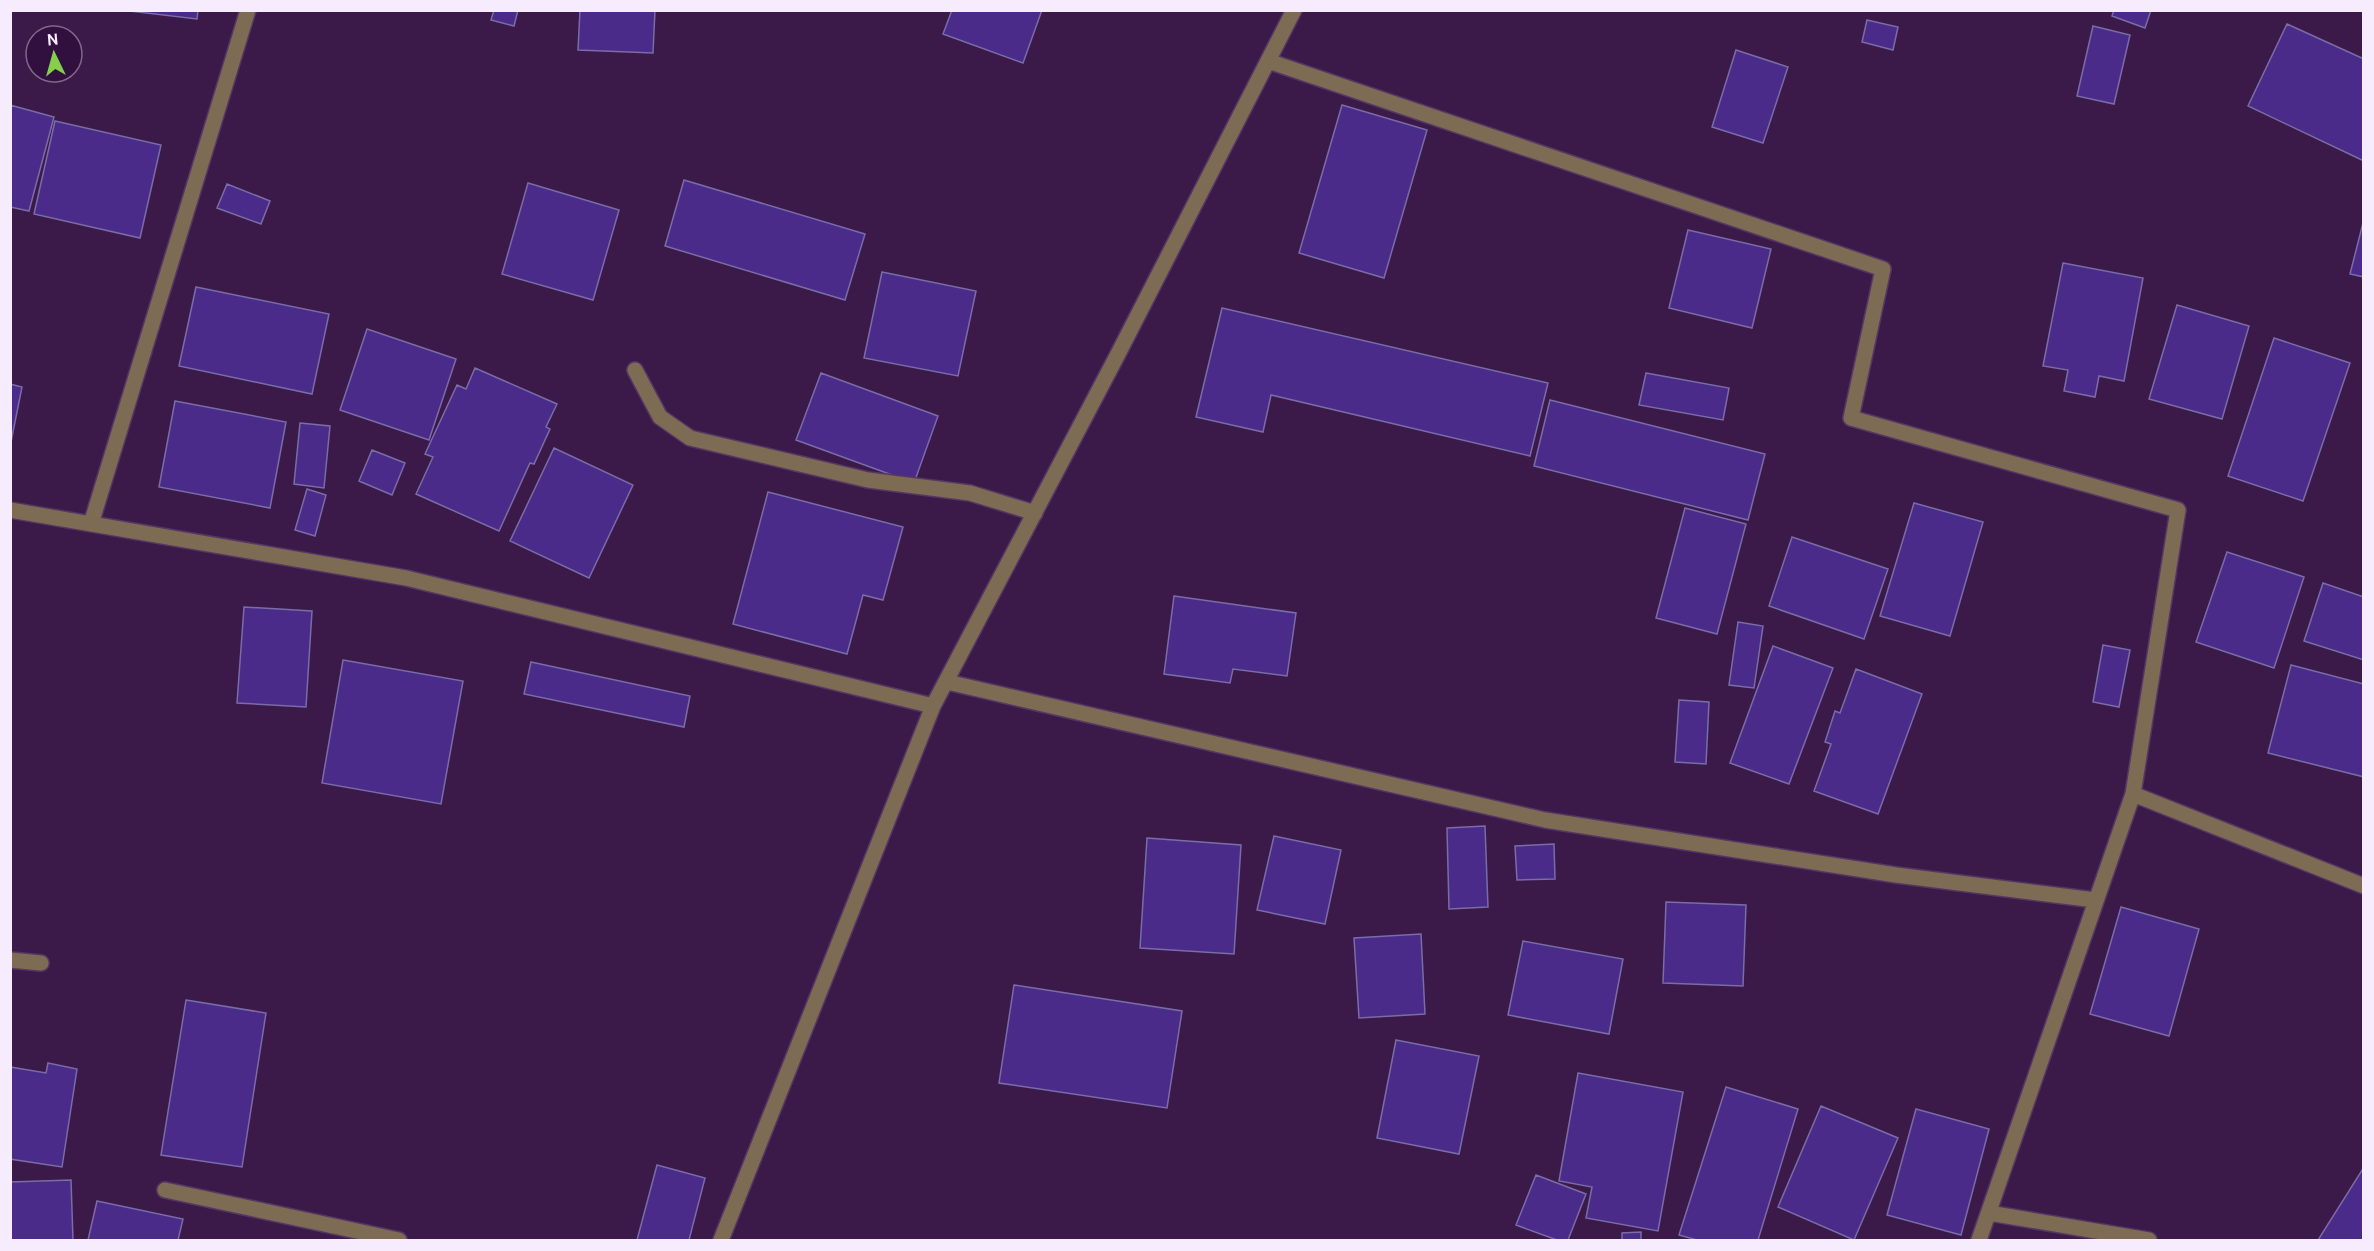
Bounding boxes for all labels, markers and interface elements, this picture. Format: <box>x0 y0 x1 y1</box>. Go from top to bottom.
north arrow <box>24 24 84 84</box>
text: N <box>46 30 59 50</box>

